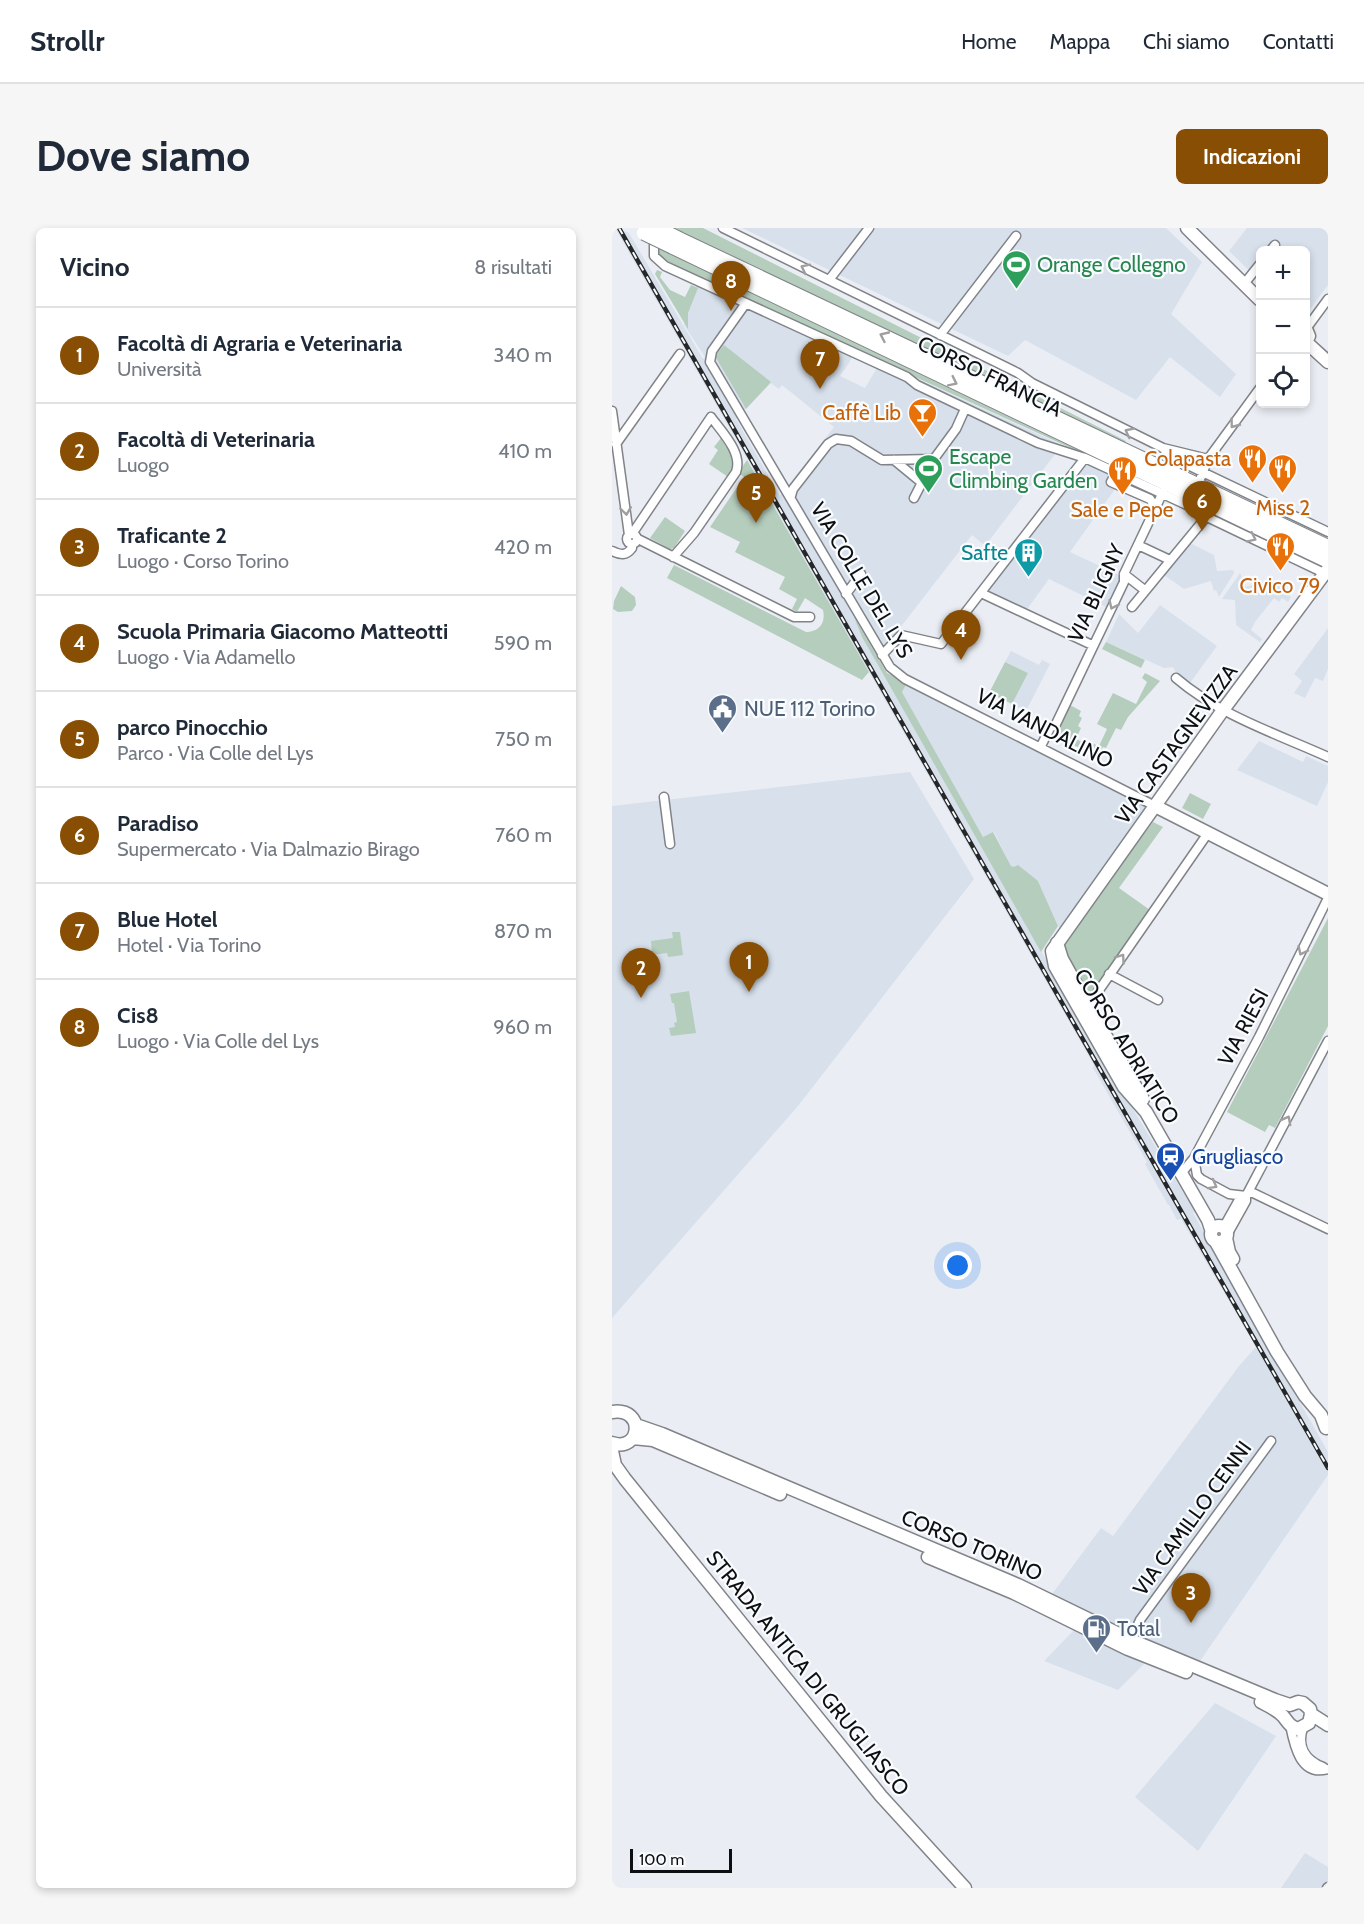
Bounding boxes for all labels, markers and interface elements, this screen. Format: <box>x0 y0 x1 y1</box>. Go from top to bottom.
text: Strollr <box>30 24 104 58</box>
text: Home <box>961 29 1016 54</box>
text: Mappa <box>1049 29 1110 54</box>
text: Chi siamo <box>1143 29 1230 54</box>
text: Contatti <box>1263 29 1334 54</box>
button: Indicazioni <box>1176 129 1328 184</box>
text: Dove siamo <box>36 130 250 182</box>
map controls <box>1256 246 1310 408</box>
button: + <box>1256 246 1310 300</box>
sports icon: Orange Collegno <box>1000 248 1032 290</box>
text: Vicino <box>60 251 129 283</box>
place label: Orange Collegno <box>1037 252 1186 277</box>
text: 8 risultati <box>474 255 552 279</box>
pin: 8 <box>712 262 750 311</box>
one-way arrow <box>801 264 812 276</box>
button: − <box>1256 300 1310 354</box>
text: Facoltà di Agraria e Veterinaria <box>117 330 402 357</box>
street label: CORSO FRANCIA <box>914 330 1066 422</box>
one-way arrow <box>880 331 891 343</box>
pin: 7 <box>800 340 840 389</box>
text: 1 <box>76 343 83 367</box>
text: 340 m <box>494 343 552 367</box>
button: locate <box>1256 354 1310 408</box>
text: Università <box>117 357 202 381</box>
one-way arrow <box>946 374 957 386</box>
bar icon: Caffè Lib <box>906 396 938 438</box>
place label: Caffè Lib <box>822 400 901 425</box>
one-way arrow <box>1230 417 1241 428</box>
text: Facoltà di Veterinaria <box>117 426 315 453</box>
one-way arrow <box>1125 428 1136 439</box>
text: 2 <box>74 439 85 463</box>
text: 410 m <box>498 439 552 463</box>
restaurant icon: Colapasta <box>1236 442 1268 484</box>
place label: Escape Climbing Garden <box>949 444 1098 493</box>
place label: Colapasta <box>1144 446 1231 471</box>
sports icon: Escape Climbing Garden <box>912 452 944 494</box>
restaurant icon: Miss 2 <box>1267 452 1299 494</box>
text: Luogo <box>117 453 169 477</box>
restaurant icon: Sale e Pepe <box>1106 454 1138 496</box>
pin: 5 <box>736 474 776 523</box>
pin: 6 <box>1182 482 1222 531</box>
place label: Miss 2 <box>1256 495 1310 520</box>
place label: Sale e Pepe <box>1070 497 1174 522</box>
street label: VIA COLLE DEL LYS <box>806 498 918 662</box>
one-way arrow <box>619 506 631 515</box>
text: Traficante 2 <box>117 522 227 549</box>
restaurant icon: Civico 79 <box>1264 530 1296 572</box>
one-way arrow <box>1245 531 1256 543</box>
text: 3 <box>74 535 85 559</box>
text: 420 m <box>494 535 552 559</box>
building icon: Safte <box>1013 536 1045 578</box>
street label: VIA BLIGNY <box>1062 539 1130 646</box>
place label: Safte <box>961 540 1008 565</box>
text: Luogo · Corso Torino <box>117 549 289 573</box>
place label: Civico 79 <box>1240 573 1320 598</box>
one-way arrow <box>1108 598 1120 609</box>
pin: 4 <box>942 610 980 660</box>
text: Scuola Primaria Giacomo Matteotti <box>117 618 448 645</box>
text: 4 <box>73 631 86 655</box>
text: 590 m <box>494 631 552 655</box>
text: Luogo · Via Adamello <box>117 645 295 669</box>
street label: VIA CASTAGNEVIZZA <box>1110 659 1242 829</box>
street label: VIA VANDALINO <box>972 683 1118 773</box>
public building icon: NUE 112 Torino <box>707 692 739 734</box>
place label: NUE 112 Torino <box>744 696 875 721</box>
text: parco Pinocchio <box>117 714 268 741</box>
text: 5 <box>74 727 85 751</box>
text: 750 m <box>495 727 552 751</box>
text: Parco · Via Colle del Lys <box>117 741 313 765</box>
text: Paradiso <box>117 810 199 837</box>
text: 6 <box>74 823 85 847</box>
text: 760 m <box>495 823 552 847</box>
text: Supermercato · Via Dalmazio Birago <box>117 837 420 861</box>
text: Blue Hotel <box>117 906 218 933</box>
text: 7 <box>74 919 85 943</box>
text: 870 m <box>494 919 552 943</box>
text: Hotel · Via Torino <box>117 933 261 957</box>
pin: 1 <box>730 942 768 992</box>
one-way arrow <box>1297 944 1309 955</box>
pin: 2 <box>621 948 660 998</box>
one-way arrow <box>1114 953 1125 964</box>
street label: CORSO ADRIATICO <box>1069 964 1185 1128</box>
street label: VIA RIESI <box>1212 984 1274 1070</box>
text: Cis8 <box>117 1002 159 1029</box>
text: 8 <box>73 1015 86 1039</box>
text: 960 m <box>493 1015 552 1039</box>
text: Luogo · Via Colle del Lys <box>117 1029 319 1053</box>
one-way arrow <box>1279 1116 1291 1127</box>
station icon: Grugliasco <box>1155 1140 1187 1182</box>
place label: Grugliasco <box>1192 1144 1283 1169</box>
one-way arrow <box>1207 1178 1217 1189</box>
your location <box>943 1251 972 1280</box>
street label: VIA CAMILLO CENNI <box>1128 1436 1256 1600</box>
street label: CORSO TORINO <box>898 1504 1046 1586</box>
street label: STRADA ANTICA DI GRUGLIASCO <box>701 1545 915 1801</box>
pin: 3 <box>1172 1574 1210 1623</box>
fuel station icon: Total <box>1080 1612 1112 1654</box>
place label: Total <box>1117 1616 1160 1641</box>
scale bar <box>630 1846 732 1874</box>
text: 100 m <box>639 1850 684 1869</box>

